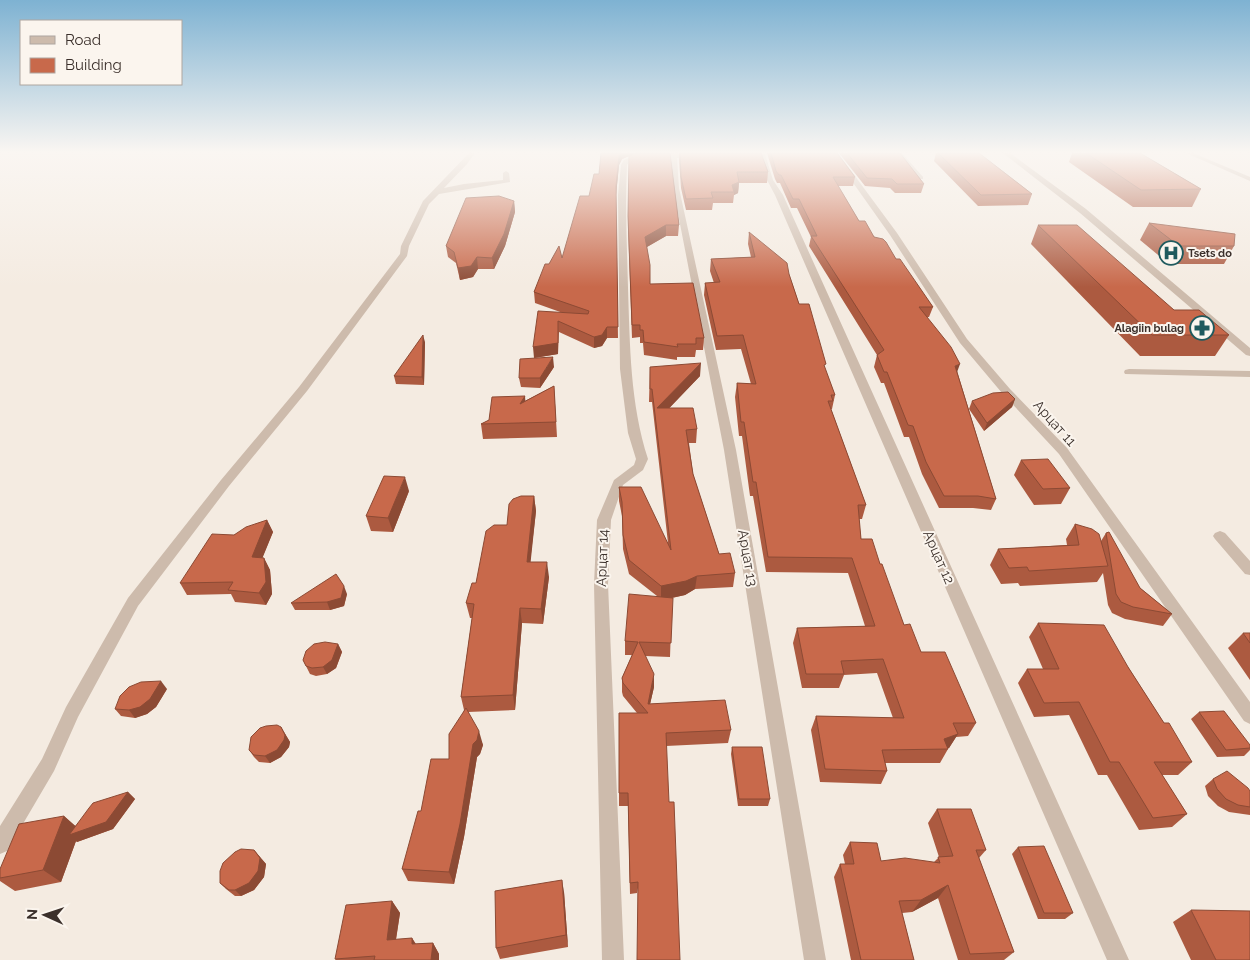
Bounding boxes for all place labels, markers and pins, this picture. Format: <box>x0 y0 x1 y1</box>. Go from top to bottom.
hospital icon: Tsets do <box>1158 240 1184 266</box>
place label: Tsets do <box>1188 247 1232 260</box>
pharmacy icon: Alagiin bulag <box>1189 315 1215 341</box>
place label: Alagiin bulag <box>1114 322 1184 335</box>

